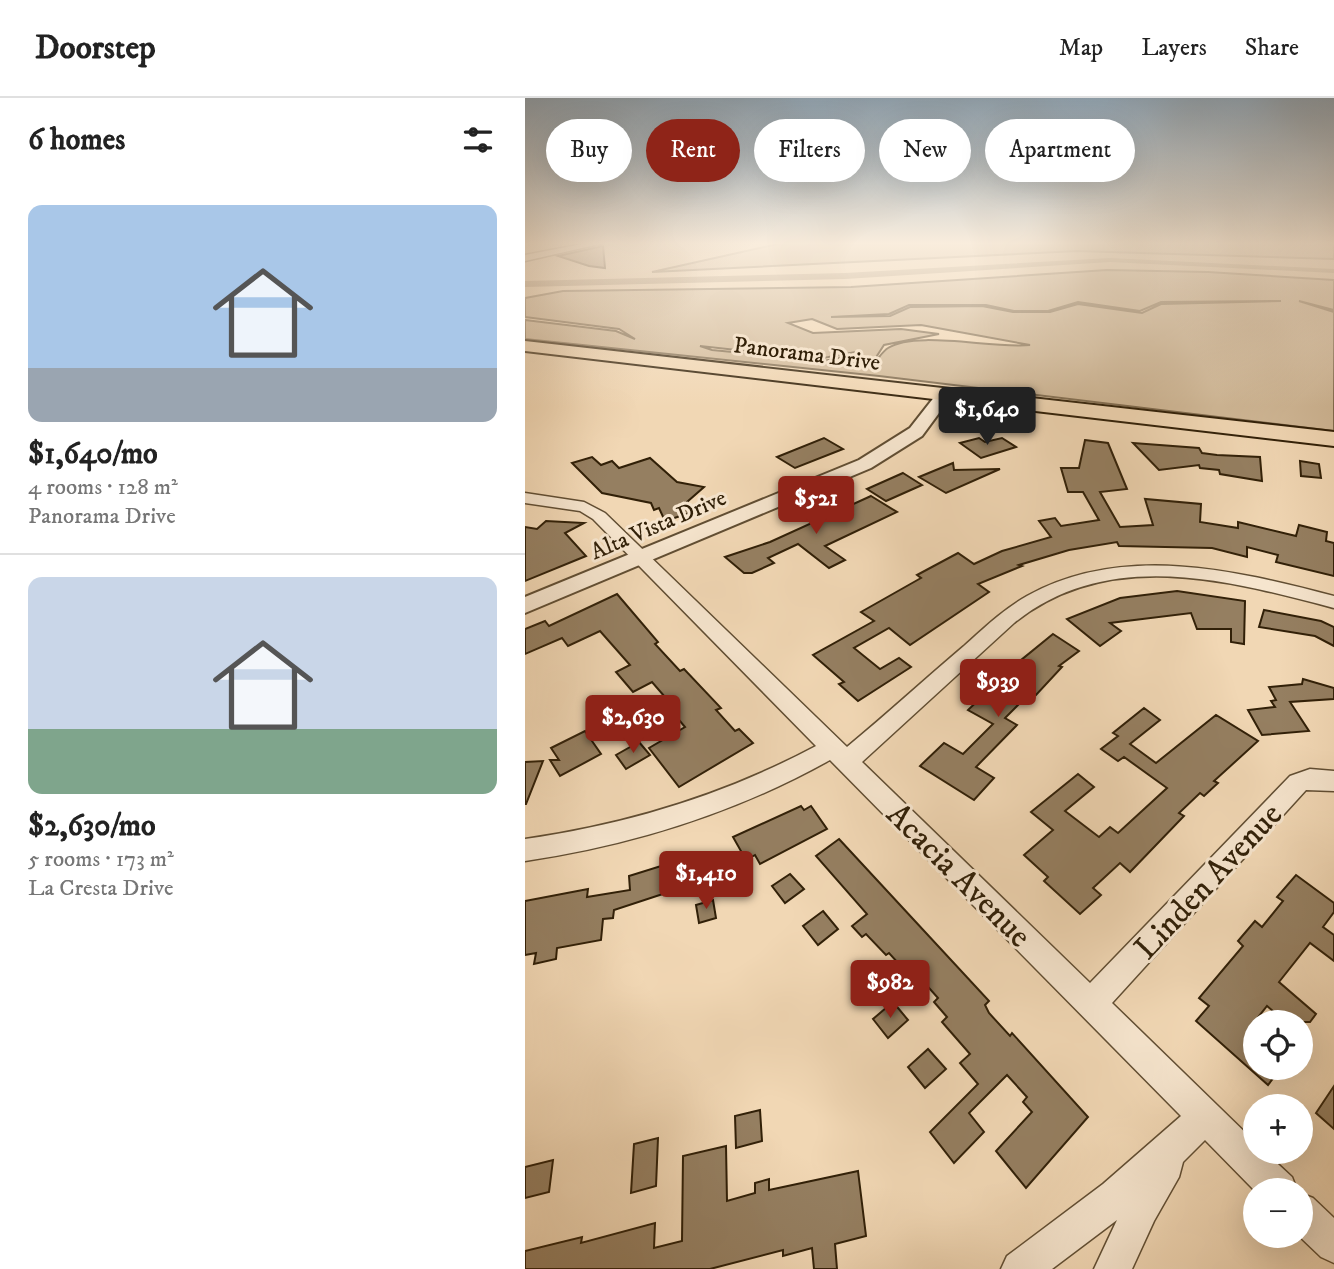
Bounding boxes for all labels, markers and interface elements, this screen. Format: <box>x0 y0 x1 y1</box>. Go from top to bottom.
text: Doorstep <box>35 28 156 69</box>
text: Map <box>1059 33 1103 63</box>
text: Layers <box>1141 33 1207 63</box>
text: Share <box>1245 33 1299 63</box>
chip: Buy <box>546 119 632 182</box>
chip: Rent <box>646 119 740 182</box>
chip: Filters <box>754 119 865 182</box>
chip: New <box>879 119 971 182</box>
chip: Apartment <box>985 119 1135 182</box>
icon: filters <box>459 121 497 159</box>
text: 6 homes <box>28 122 125 159</box>
icon: home <box>200 250 326 376</box>
street label: Panorama Drive <box>732 331 882 378</box>
pin: $1,640 <box>930 388 1044 447</box>
text: $1,640 <box>955 395 1019 424</box>
text: $1,640/mo <box>28 436 158 473</box>
text: 4 rooms · 128 m² <box>28 473 178 502</box>
pin: $521 <box>775 476 857 536</box>
street label: Alta Vista Drive <box>586 484 731 567</box>
text: $521 <box>794 484 838 513</box>
text: Panorama Drive <box>28 502 176 531</box>
icon: home <box>200 622 326 748</box>
pin: $939 <box>957 660 1039 719</box>
text: $939 <box>976 667 1020 696</box>
pin: $2,630 <box>576 696 690 755</box>
text: $2,630 <box>601 703 665 732</box>
street label: Acacia Avenue <box>877 795 1039 957</box>
street label: Linden Avenue <box>1126 795 1292 968</box>
text: $2,630/mo <box>28 808 156 845</box>
text: 5 rooms · 173 m² <box>28 845 174 874</box>
pin: $1,410 <box>649 852 763 911</box>
text: $1,410 <box>675 859 737 888</box>
text: La Cresta Drive <box>28 874 174 903</box>
pin: $982 <box>849 960 931 1020</box>
text: $982 <box>867 968 913 997</box>
map controls <box>1243 1010 1313 1248</box>
button: locate <box>1243 1010 1313 1080</box>
button: + <box>1243 1094 1313 1164</box>
button: − <box>1243 1178 1313 1248</box>

